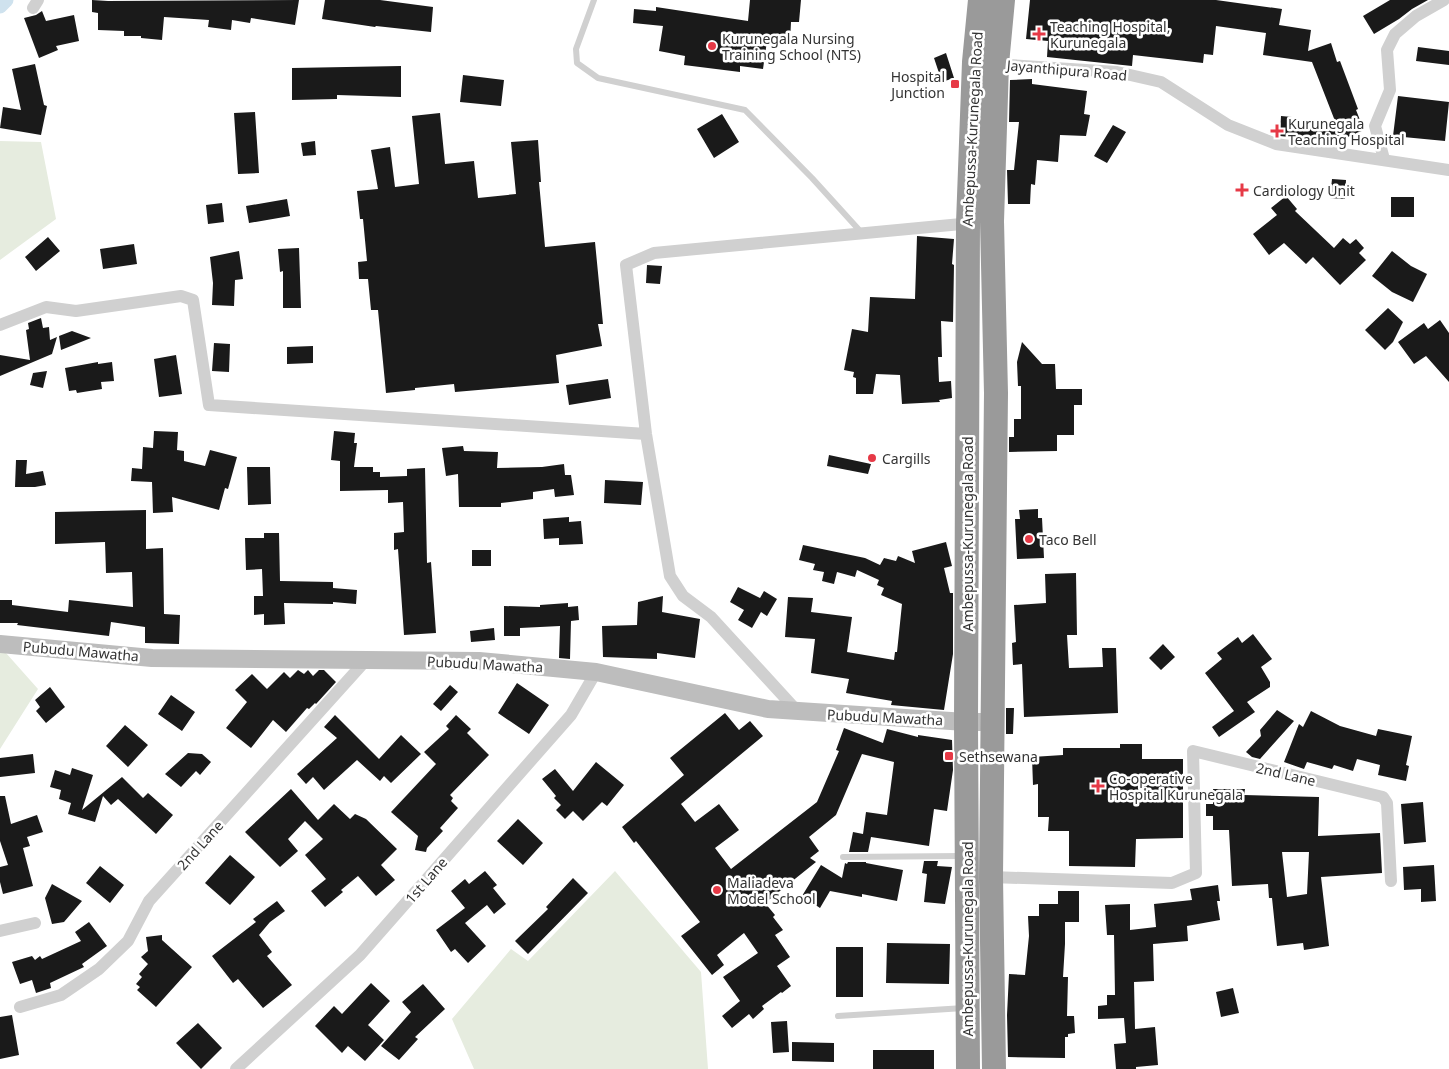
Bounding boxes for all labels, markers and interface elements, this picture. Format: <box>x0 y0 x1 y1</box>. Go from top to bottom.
place label: Teaching Hospital, Kurunegala <box>1050 17 1170 52</box>
marker: Teaching Hospital, Kurunegala <box>1032 27 1046 41</box>
place label: Kurunegala Nursing Training School (NTS) <box>722 29 861 64</box>
street label: Ambepussa-Kurunegala Road <box>957 31 987 227</box>
marker: Kurunegala Nursing Training School (NTS) <box>706 40 718 52</box>
street label: Jayanthipura Road <box>1004 55 1128 85</box>
place label: Hospital Junction <box>889 67 945 102</box>
marker: Hospital Junction <box>949 78 961 90</box>
place label: Kurunegala Teaching Hospital <box>1288 114 1405 149</box>
marker: Kurunegala Teaching Hospital <box>1270 124 1284 138</box>
place label: Cardiology Unit <box>1253 181 1355 200</box>
marker: Cardiology Unit <box>1235 183 1249 197</box>
street label: Ambepussa-Kurunegala Road <box>958 436 977 632</box>
place label: Cargills <box>882 449 931 468</box>
marker: Cargills <box>866 452 878 464</box>
place label: Taco Bell <box>1039 530 1097 549</box>
marker: Taco Bell <box>1023 533 1035 545</box>
street label: Pubudu Mawatha <box>22 636 140 666</box>
street label: Pubudu Mawatha <box>426 651 544 677</box>
street label: Pubudu Mawatha <box>826 704 944 730</box>
place label: Sethsewana <box>959 747 1038 766</box>
marker: Sethsewana <box>943 750 955 762</box>
street label: 2nd Lane <box>1254 758 1318 790</box>
place label: Co-operative Hospital Kurunegala <box>1109 769 1243 804</box>
marker: Co-operative Hospital Kurunegala <box>1091 779 1105 793</box>
street label: 2nd Lane <box>173 816 227 874</box>
street label: Ambepussa-Kurunegala Road <box>958 841 977 1037</box>
street label: 1st Lane <box>401 853 451 907</box>
place label: Maliadeva Model School <box>727 873 816 908</box>
marker: Maliadeva Model School <box>711 884 723 896</box>

